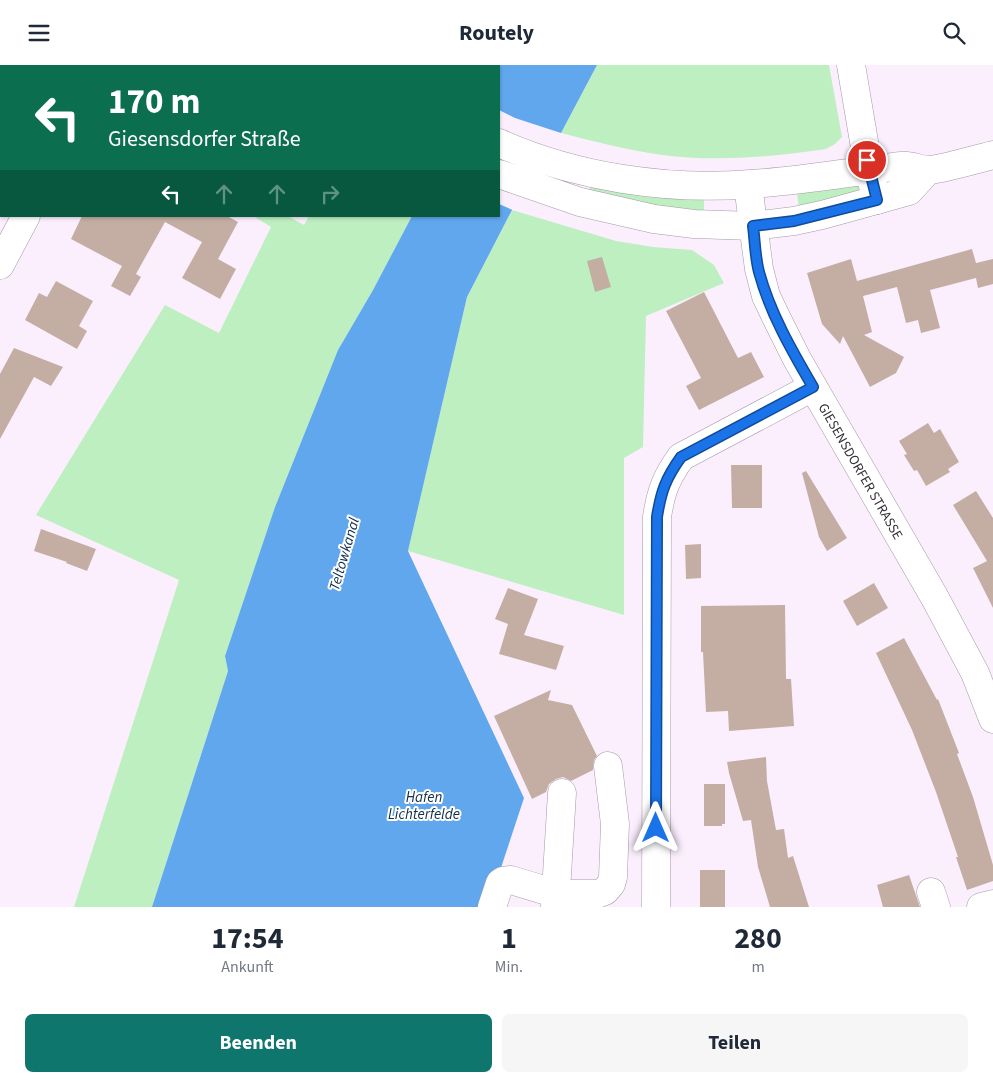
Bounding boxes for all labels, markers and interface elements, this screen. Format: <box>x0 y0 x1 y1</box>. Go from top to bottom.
text: Routely <box>459 17 534 49</box>
icon: menu <box>25 19 53 47</box>
icon: search <box>940 19 968 47</box>
text: 170 m <box>108 77 200 127</box>
icon: left <box>25 85 90 150</box>
text: Giesensdorfer Straße <box>108 123 301 155</box>
pin <box>846 139 888 181</box>
icon: arrive <box>853 146 881 174</box>
icon: left <box>157 180 185 208</box>
icon: ahead <box>210 180 238 208</box>
icon: ahead <box>263 180 291 208</box>
icon: right <box>316 180 344 208</box>
street label: GIESENSDORFER STRASSE <box>813 400 907 543</box>
water label: Teltowkanal <box>324 515 365 593</box>
water label: Hafen Lichterfelde <box>388 787 460 825</box>
position arrow <box>629 801 681 853</box>
text: 17:54 <box>211 917 284 960</box>
text: 1 <box>501 917 517 960</box>
text: 280 <box>734 917 782 960</box>
text: Ankunft <box>221 956 273 978</box>
text: Min. <box>495 956 523 978</box>
text: m <box>751 956 765 978</box>
button: Beenden <box>25 1014 492 1072</box>
button: Teilen <box>502 1014 968 1072</box>

